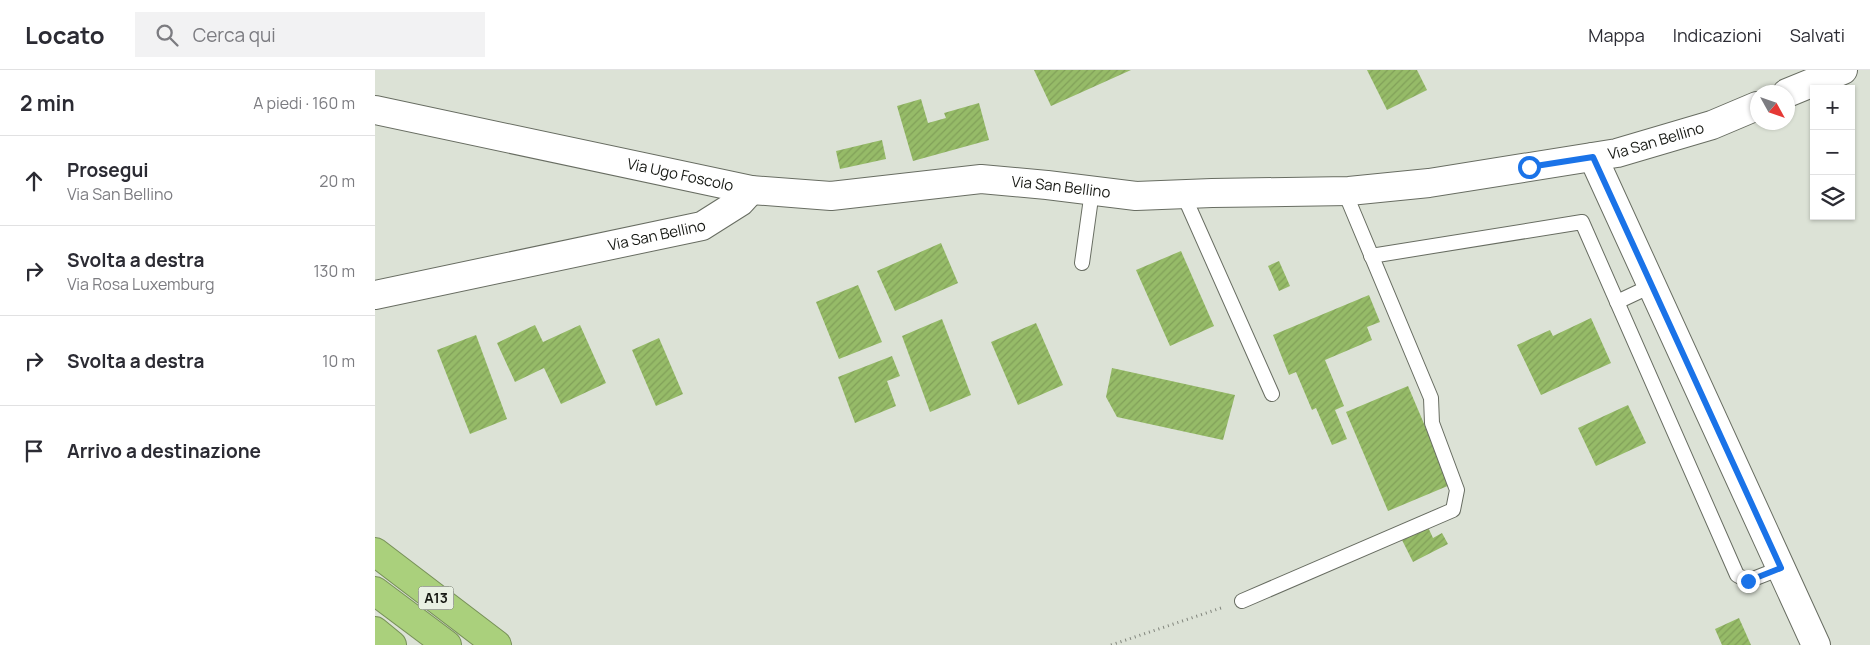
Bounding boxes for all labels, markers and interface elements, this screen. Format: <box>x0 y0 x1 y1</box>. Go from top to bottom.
search box <box>135 12 485 57</box>
text: Locato <box>25 18 105 51</box>
icon: search <box>153 21 181 49</box>
text: Cerca qui <box>193 22 276 48</box>
text: Mappa <box>1588 23 1645 47</box>
text: Indicazioni <box>1673 23 1762 47</box>
text: Salvati <box>1790 23 1845 47</box>
north arrow <box>1750 85 1795 130</box>
map controls <box>1810 85 1855 220</box>
button: + <box>1810 85 1855 130</box>
text: 2 min <box>20 89 75 117</box>
text: A piedi · 160 m <box>253 92 355 114</box>
street label: Via San Bellino <box>1606 117 1707 164</box>
button: − <box>1810 130 1855 175</box>
street label: Via Ugo Foscolo <box>625 153 736 196</box>
route start <box>1518 156 1541 179</box>
text: Prosegui <box>67 157 149 183</box>
icon: ahead <box>20 167 48 195</box>
text: 20 m <box>319 170 355 192</box>
street label: Via San Bellino <box>1011 171 1112 203</box>
button: layers <box>1810 175 1855 220</box>
text: Via San Bellino <box>67 183 173 205</box>
street label: Via San Bellino <box>606 214 708 256</box>
text: Svolta a destra <box>67 247 204 273</box>
icon: right <box>20 257 48 285</box>
text: 130 m <box>313 260 355 282</box>
text: Via Rosa Luxemburg <box>67 273 214 295</box>
icon: right <box>20 347 48 375</box>
text: Svolta a destra <box>67 348 204 374</box>
text: 10 m <box>322 350 355 372</box>
icon: arrive <box>20 437 48 465</box>
text: Arrivo a destinazione <box>67 438 261 464</box>
route end <box>1737 570 1760 593</box>
road number: A13 <box>419 586 453 610</box>

